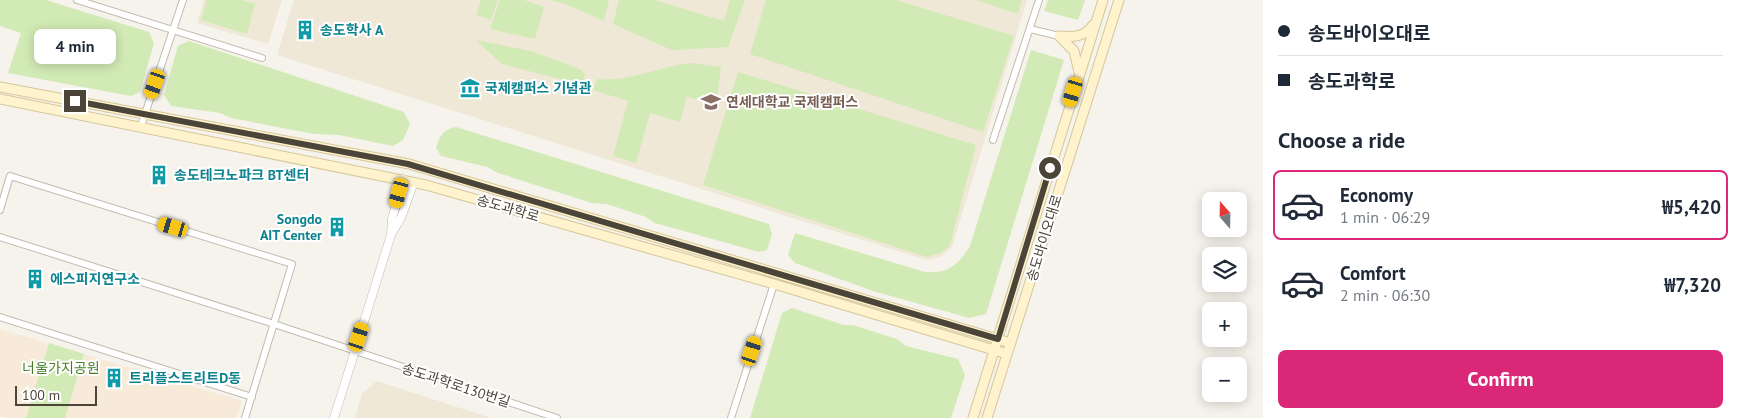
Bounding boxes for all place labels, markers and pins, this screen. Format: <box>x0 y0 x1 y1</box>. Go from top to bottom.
building icon: 송도학사 A <box>294 19 316 41</box>
place label: 송도학사 A <box>320 21 384 39</box>
museum icon: 국제캠퍼스 기념관 <box>459 77 481 99</box>
place label: 국제캠퍼스 기념관 <box>485 79 592 97</box>
school or university icon: 연세대학교 국제캠퍼스 <box>700 91 722 113</box>
place label: 연세대학교 국제캠퍼스 <box>726 93 858 111</box>
building icon: 송도테크노파크 BT센터 <box>148 164 170 186</box>
place label: 송도테크노파크 BT센터 <box>174 166 309 184</box>
place label: Songdo AIT Center <box>260 210 322 244</box>
building icon: Songdo AIT Center <box>326 216 348 238</box>
building icon: 에스피지연구소 <box>24 268 46 290</box>
place label: 에스피지연구소 <box>50 270 140 288</box>
building icon: 트리플스트리트D동 <box>103 367 125 389</box>
place label: 트리플스트리트D동 <box>129 369 241 387</box>

